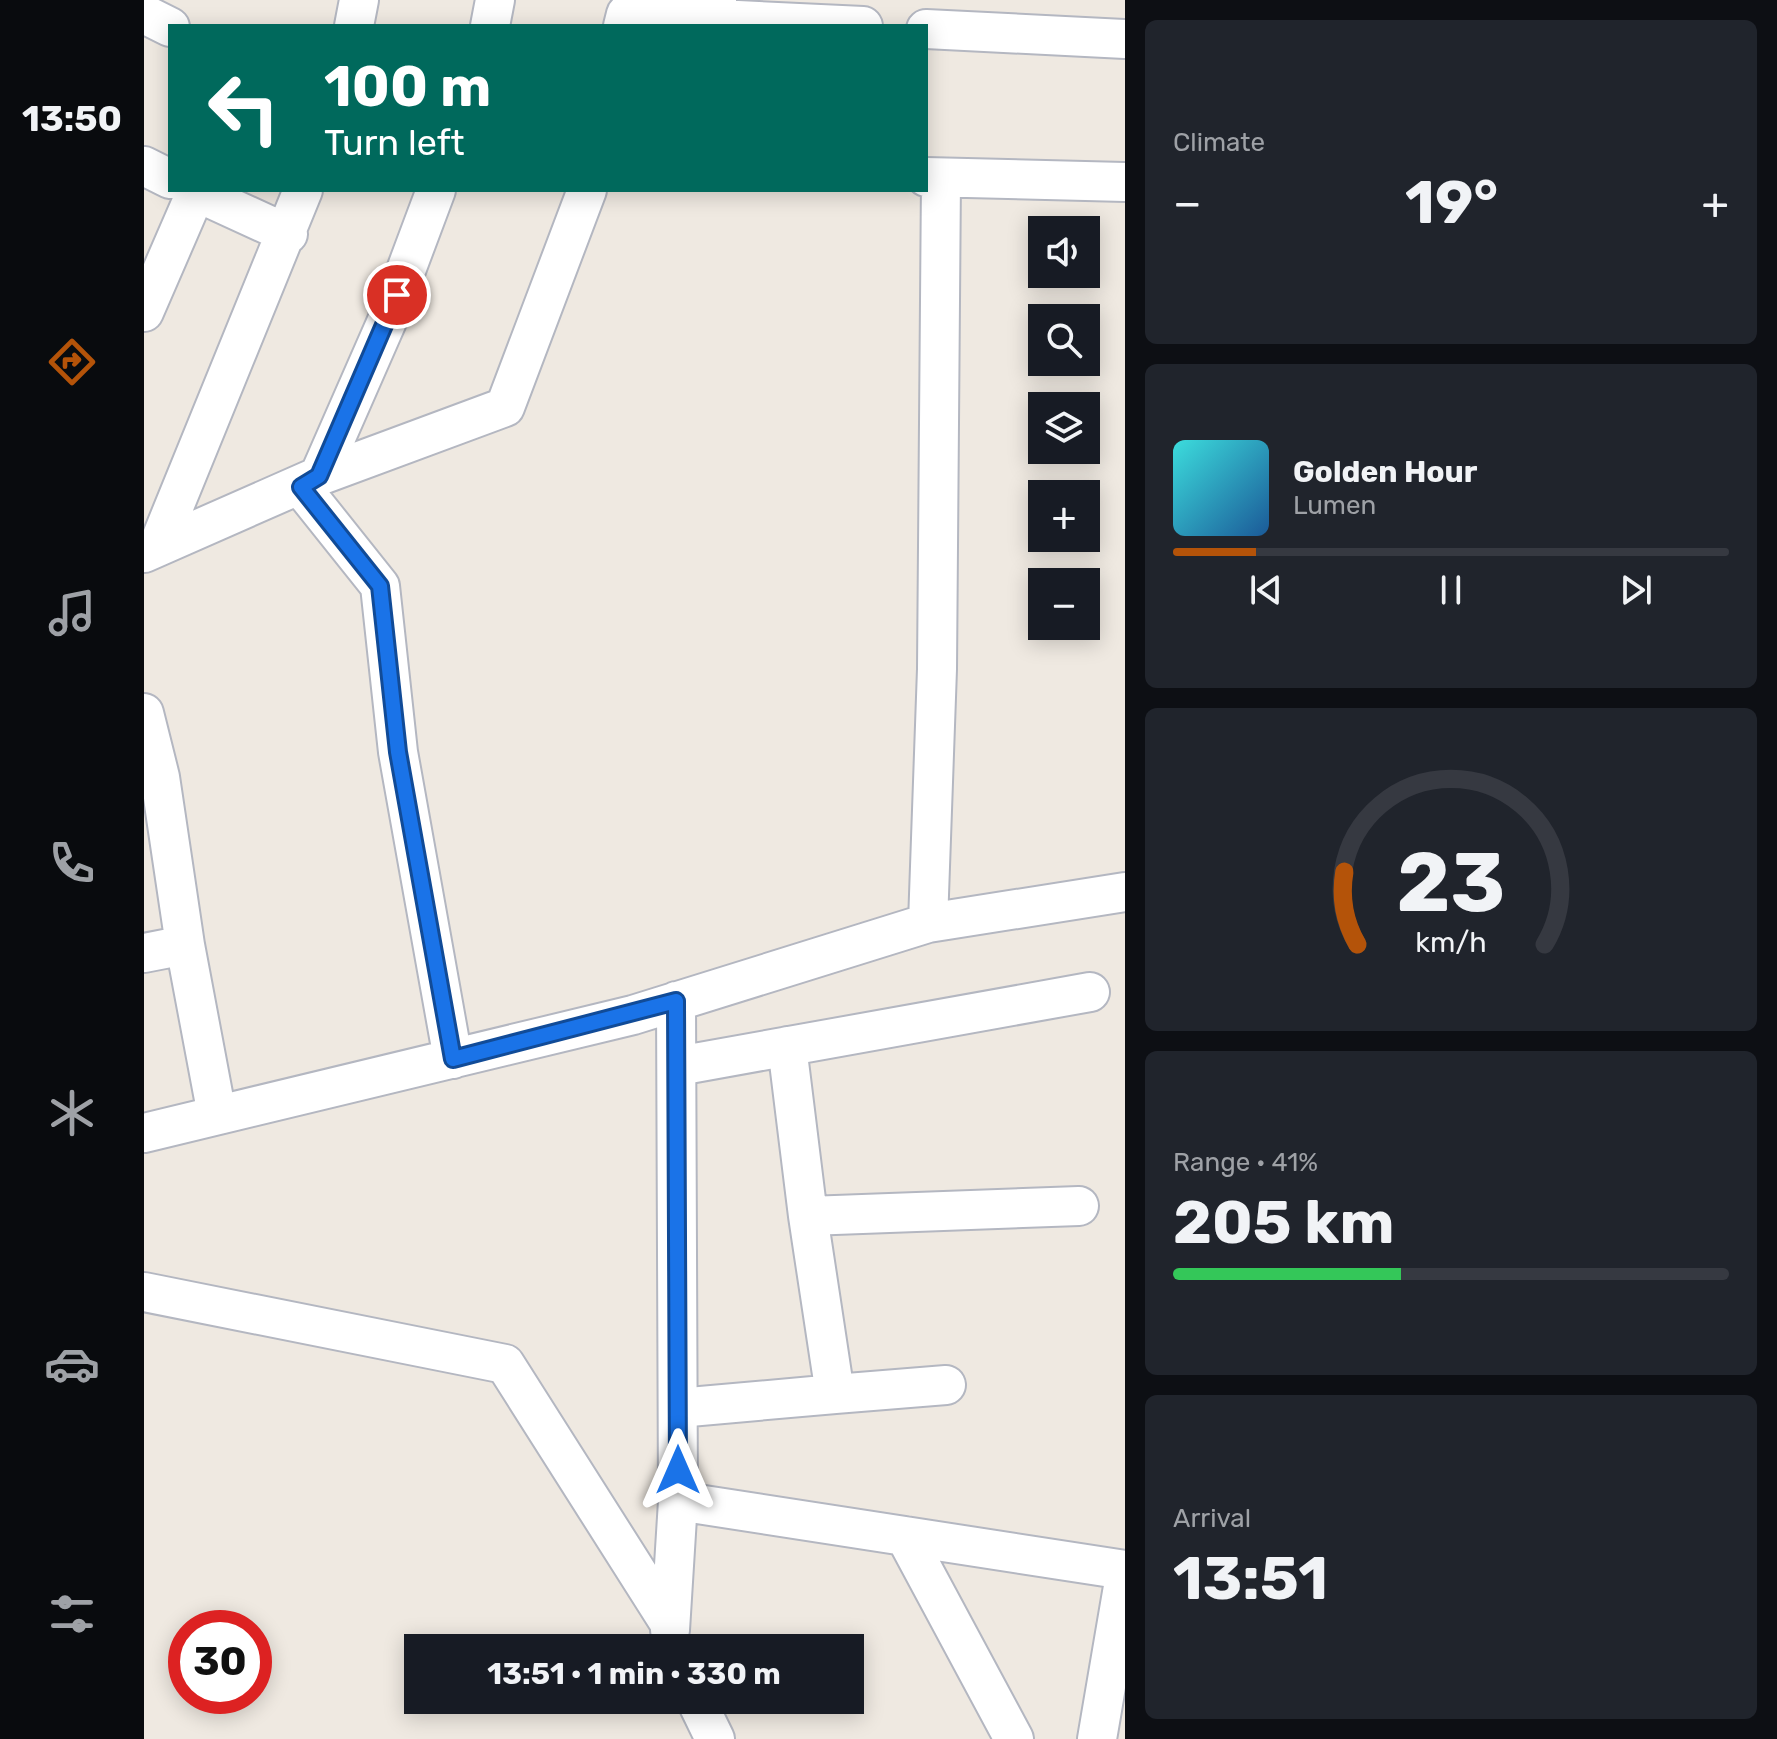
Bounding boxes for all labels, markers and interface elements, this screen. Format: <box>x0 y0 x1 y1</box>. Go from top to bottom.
text: 100 m <box>324 54 491 120</box>
icon: left <box>192 56 296 160</box>
text: 13:50 <box>22 97 122 140</box>
text: Turn left <box>324 121 465 164</box>
text: Climate <box>1173 127 1265 158</box>
text: 19° <box>1405 167 1498 238</box>
text: − <box>1173 177 1202 229</box>
text: + <box>1702 177 1729 229</box>
map controls <box>1028 216 1100 640</box>
button: sound <box>1028 216 1100 288</box>
pin <box>363 261 431 329</box>
icon: arrive <box>375 273 419 317</box>
button: search <box>1028 304 1100 376</box>
icon: directions <box>44 334 100 390</box>
button: layers <box>1028 392 1100 464</box>
text: Golden Hour <box>1293 454 1477 490</box>
button: + <box>1028 480 1100 552</box>
text: Lumen <box>1293 490 1376 521</box>
button: − <box>1028 568 1100 640</box>
icon: previous <box>1244 568 1288 612</box>
icon: pause <box>1429 568 1473 612</box>
icon: next <box>1614 568 1658 612</box>
icon: music <box>44 585 100 641</box>
text: 23 <box>1397 833 1505 932</box>
icon: phone <box>44 835 100 891</box>
text: km/h <box>1415 926 1487 960</box>
icon: climate <box>44 1085 100 1141</box>
text: Range · 41% <box>1173 1147 1318 1178</box>
text: 205 km <box>1173 1187 1394 1258</box>
icon: car <box>44 1336 100 1392</box>
position arrow <box>636 1428 720 1512</box>
text: Arrival <box>1173 1503 1251 1534</box>
text: 13:51 <box>1173 1543 1328 1614</box>
icon: filters <box>44 1586 100 1642</box>
speed limit sign: 30 <box>168 1610 272 1714</box>
text: 13:51 · 1 min · 330 m <box>487 1656 781 1692</box>

